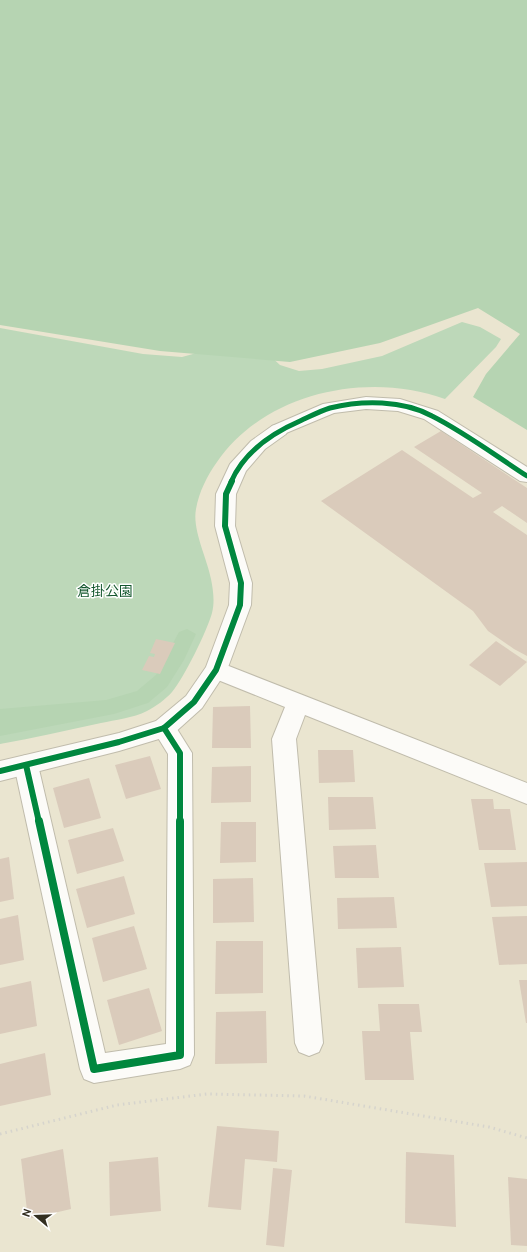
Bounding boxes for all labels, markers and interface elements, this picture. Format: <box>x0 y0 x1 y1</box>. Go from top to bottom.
park label: 倉掛公園 <box>77 583 133 601</box>
north arrow <box>16 1196 56 1236</box>
text: N <box>20 1207 35 1219</box>

